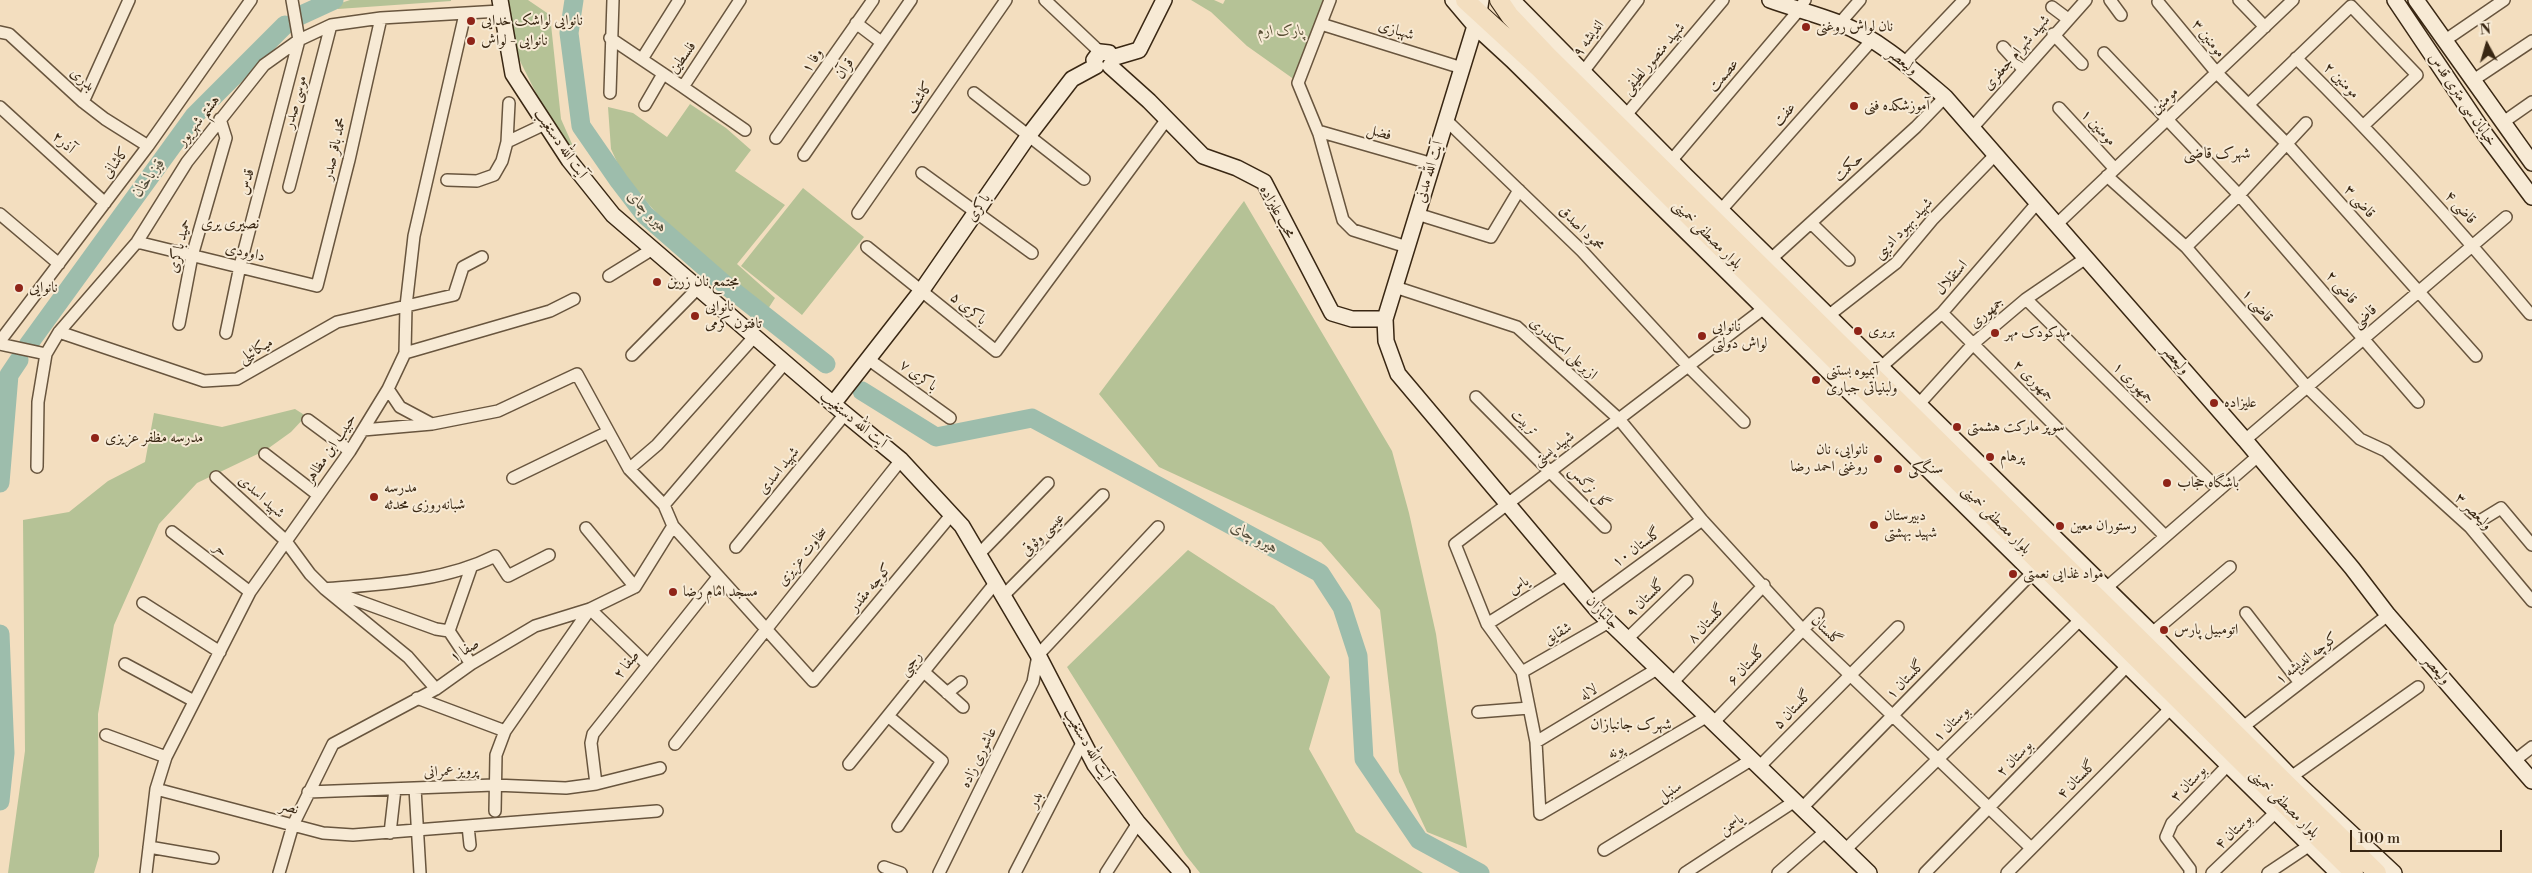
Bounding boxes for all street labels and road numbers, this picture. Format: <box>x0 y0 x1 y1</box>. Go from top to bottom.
street label: شهید شهرام جعفری <box>1979 12 2055 94</box>
street label: مومنین ۳ <box>2187 16 2229 62</box>
street label: شهبازی <box>1376 17 1416 45</box>
street label: اندیشه ۹ <box>1569 17 1609 61</box>
street label: شهید منصور لطیفی <box>1619 19 1689 99</box>
street label: فلسطین <box>665 38 701 78</box>
street label: وفا ۱ <box>798 45 828 77</box>
street label: ولیعصر <box>1883 45 1921 79</box>
street label: خیابان سی متری قدس <box>2424 50 2500 150</box>
street label: قرآن <box>832 55 858 83</box>
street label: عصمت <box>1705 56 1743 96</box>
street label: مومنین ۲ <box>2319 59 2363 103</box>
street label: بدری <box>66 64 98 96</box>
street label: موسی صدر <box>280 74 312 130</box>
street label: کاشف <box>903 78 937 118</box>
street label: مومنین <box>2147 83 2183 119</box>
street label: هشتم شهریور <box>173 92 225 150</box>
street label: عفت <box>1770 99 1800 131</box>
street label: آیت الله دستغیب <box>529 106 591 182</box>
street label: مومنین ۱ <box>2076 106 2120 150</box>
street label: محمد باقر صدر <box>319 116 351 182</box>
street label: فضل <box>1365 121 1393 145</box>
street label: آذر۲ <box>48 128 78 158</box>
street label: آیت‌ الله مدنی <box>1412 139 1448 205</box>
street label: کاشانی <box>98 144 134 182</box>
street label: حکمت <box>1830 150 1868 186</box>
street label: قدس <box>235 167 259 197</box>
street label: محب علیزاده <box>1255 182 1299 242</box>
street label: قاضی ۳ <box>2339 182 2379 222</box>
street label: قاضی ۴ <box>2440 188 2480 228</box>
street label: باکری <box>963 190 995 226</box>
street label: شهید بهبود ادیبی <box>1871 194 1937 264</box>
street label: بلوار مصطفی خمینی <box>1669 197 1745 273</box>
street label: محمود اصدق <box>1554 202 1608 256</box>
street label: حمید باکری <box>165 217 195 275</box>
street label: داوودی <box>223 240 267 266</box>
street label: استقلال <box>1932 257 1972 299</box>
street label: قاضی ۲ <box>2322 268 2360 308</box>
street label: قاضی ۱ <box>2238 286 2276 326</box>
street label: باکری ۵ <box>946 289 990 329</box>
street label: جمهوری <box>1966 293 2008 333</box>
street label: قاضی <box>2349 301 2381 333</box>
street label: ازبرعلی اسکندری <box>1525 314 1601 384</box>
street label: میکائیلی <box>235 334 277 368</box>
street label: ولیعصر <box>2157 341 2193 379</box>
street label: باکری ۷ <box>896 356 940 396</box>
street label: جمهوری ۲ <box>2009 357 2057 405</box>
street label: جمهوری ۱ <box>2109 359 2157 407</box>
street label: آیت الله دستغیب <box>816 387 890 453</box>
street label: تربیت <box>1507 406 1541 440</box>
street label: حبیب ابن مظاهر <box>301 411 361 487</box>
street label: شهید پستی <box>1530 428 1578 470</box>
street label: شهید اسدی <box>754 444 804 498</box>
street label: گل نرگس <box>1564 462 1614 514</box>
street label: شهید اسدی <box>234 472 288 522</box>
street label: بلوار مصطفی خمینی <box>1958 482 2034 558</box>
street label: ولیعصر ۳ <box>2451 490 2495 534</box>
street label: عیسی وثوقی <box>1018 510 1068 560</box>
street label: سخاوت عزیزی <box>774 524 832 590</box>
street label: گلستان ۱۰ <box>1609 524 1665 572</box>
street label: حر <box>209 539 231 561</box>
street label: کوچه مقدر <box>846 560 896 616</box>
street label: یاس <box>1505 573 1533 599</box>
street label: گلستان ۹ <box>1623 576 1669 622</box>
street label: جانبازان <box>1581 592 1623 634</box>
street label: گلستان ۸ <box>1684 600 1730 648</box>
street label: گلستان <box>1807 612 1845 650</box>
street label: شقایق <box>1541 619 1575 649</box>
street label: کوچه اندیشه ۱ <box>2272 629 2342 689</box>
street label: صفا ۱ <box>447 635 483 667</box>
street label: گلستان ۶ <box>1724 642 1770 690</box>
street label: صفا ۲ <box>610 647 644 683</box>
street label: رجبی <box>896 648 926 680</box>
street label: ولیعصر <box>2418 651 2454 689</box>
street label: گلستان ۱ <box>1883 657 1929 703</box>
street label: لاله <box>1577 681 1601 705</box>
street label: گلستان ۵ <box>1770 687 1816 733</box>
street label: بوستان ۱ <box>1930 702 1974 746</box>
street label: آیت الله دستغیب <box>1059 705 1115 785</box>
street label: عاشوری زاده <box>957 725 1001 791</box>
street label: بوستان ۲ <box>1993 737 2037 781</box>
street label: پونه <box>1604 740 1628 764</box>
street label: گلستان ۴ <box>2054 757 2100 803</box>
street label: پرویز عمرانی <box>423 762 479 782</box>
street label: بوستان ۳ <box>2167 762 2211 806</box>
street label: بلوار مصطفی خمینی <box>2246 766 2322 842</box>
street label: سنبل <box>1654 778 1686 806</box>
street label: بدر <box>1024 789 1048 811</box>
street label: نصر <box>278 797 300 819</box>
street label: یاسمن <box>1716 810 1748 840</box>
street label: بوستان ۴ <box>2212 810 2256 854</box>

